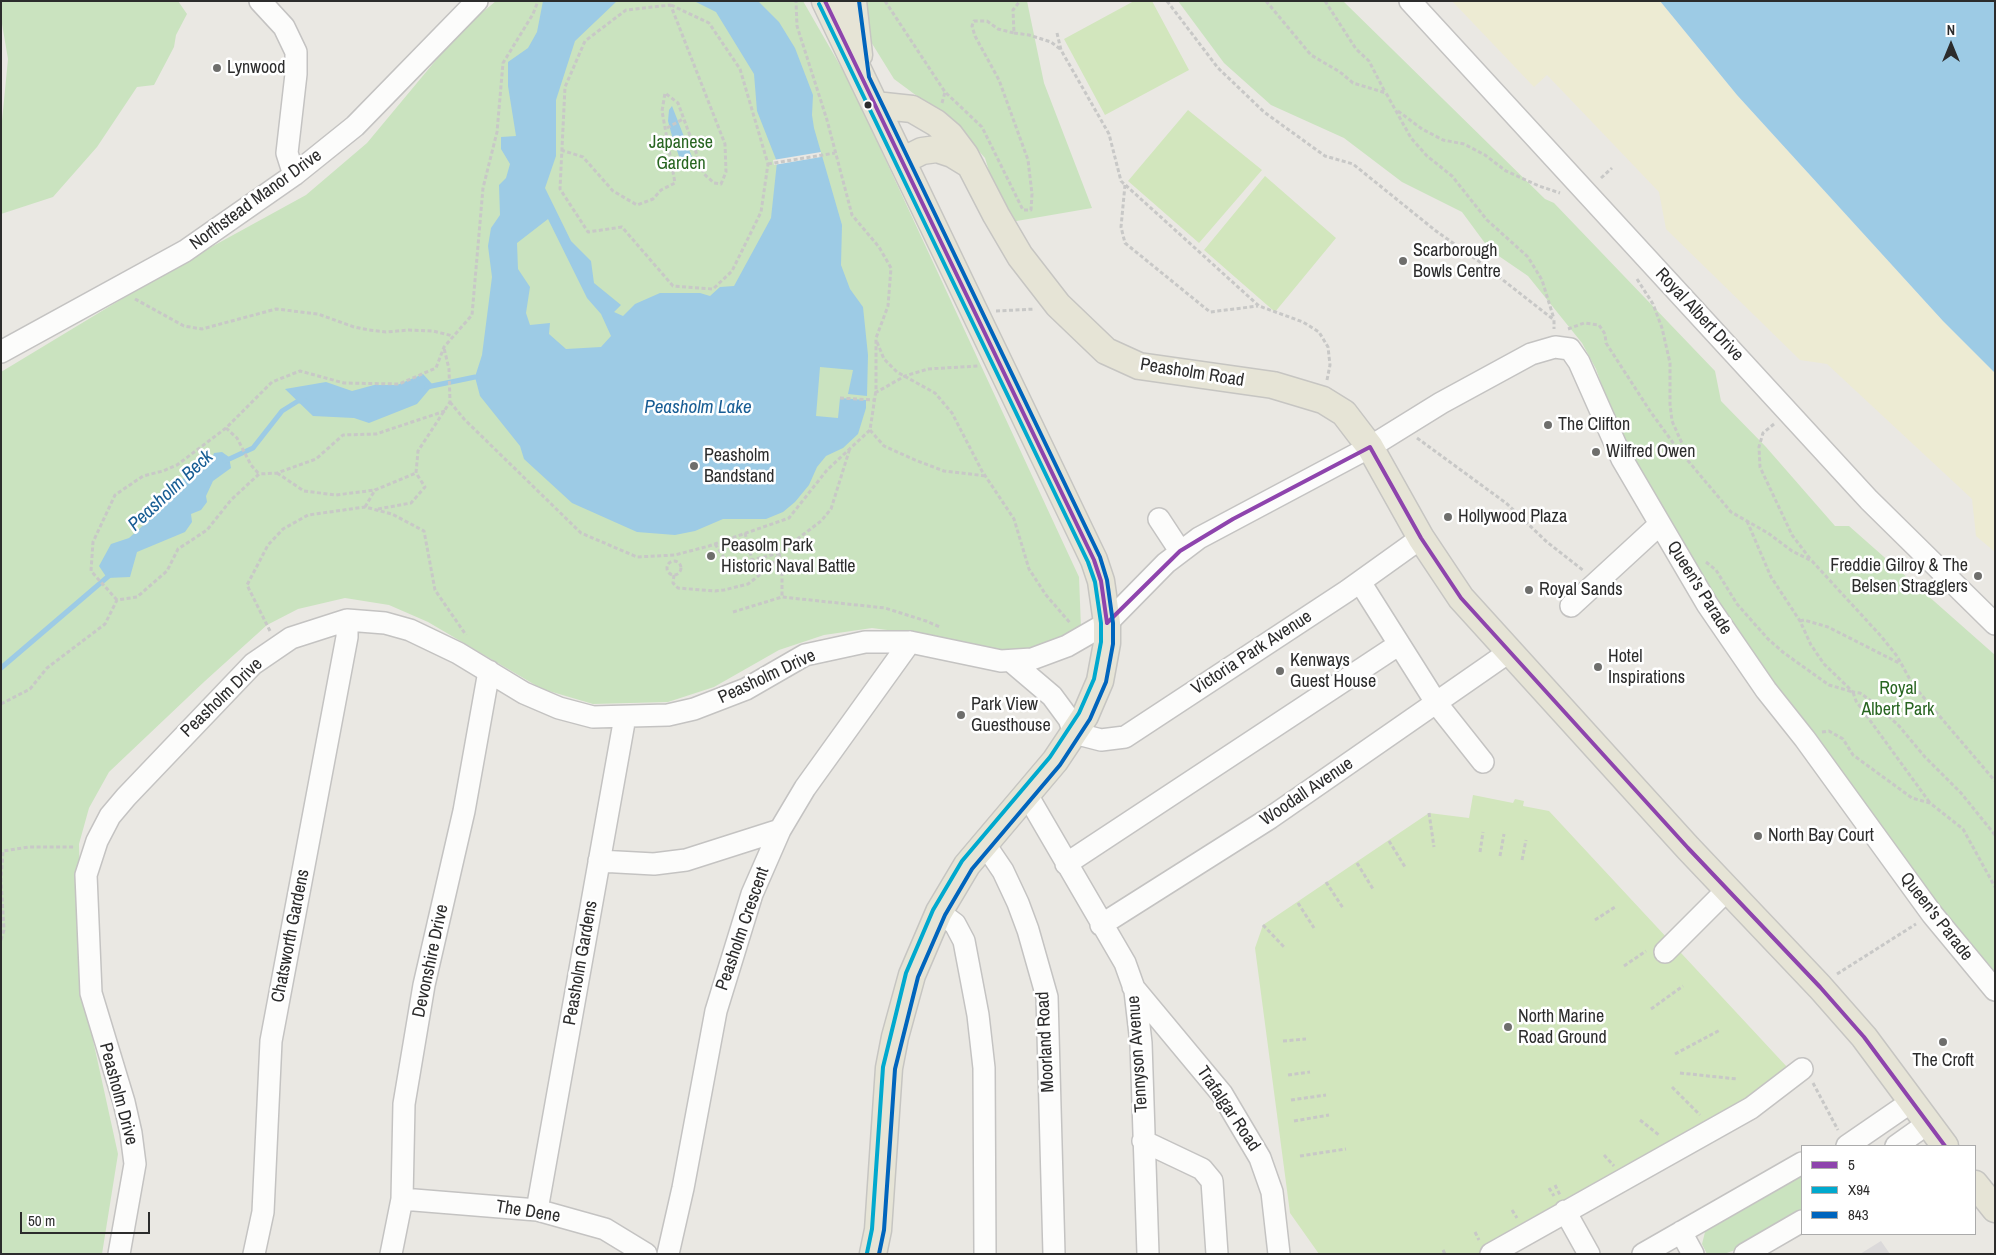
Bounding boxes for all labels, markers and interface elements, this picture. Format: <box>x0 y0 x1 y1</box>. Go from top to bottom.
north arrow <box>1926 20 1976 70</box>
text: N <box>1947 21 1955 39</box>
place label: Lynwood <box>227 57 286 79</box>
marker: Lynwood <box>211 62 223 74</box>
unlabelled marker <box>863 100 873 110</box>
park label: Japanese Garden <box>649 132 713 174</box>
street label: Northstead Manor Drive <box>186 145 326 255</box>
place label: Scarborough Bowls Centre <box>1413 240 1501 282</box>
marker: Scarborough Bowls Centre <box>1397 255 1409 267</box>
street label: Royal Albert Drive <box>1650 264 1748 366</box>
street label: Peasholm Road <box>1138 354 1246 392</box>
water label: Peasholm Lake <box>644 397 752 419</box>
place label: The Clifton <box>1558 414 1630 436</box>
marker: The Clifton <box>1542 419 1554 431</box>
place label: Wilfred Owen <box>1606 441 1695 463</box>
place label: Peasholm Bandstand <box>704 445 775 488</box>
water label: Peasholm Beck <box>124 446 218 536</box>
marker: Wilfred Owen <box>1590 446 1602 458</box>
marker: Peasholm Bandstand <box>688 460 700 472</box>
place label: Hollywood Plaza <box>1458 506 1567 528</box>
marker: Hollywood Plaza <box>1442 511 1454 523</box>
place label: Peasolm Park Historic Naval Battle <box>721 535 856 578</box>
street label: Queen's Parade <box>1662 537 1736 639</box>
marker: Peasolm Park Historic Naval Battle <box>705 550 717 562</box>
place label: Freddie Gilroy & The Belsen Stragglers <box>1830 555 1968 598</box>
marker: Freddie Gilroy & The Belsen Stragglers <box>1972 570 1984 582</box>
place label: Royal Sands <box>1539 579 1623 601</box>
marker: Royal Sands <box>1523 584 1535 596</box>
street label: Victoria Park Avenue <box>1188 606 1316 700</box>
street label: Peasholm Drive <box>715 645 819 709</box>
place label: Hotel Inspirations <box>1608 646 1685 689</box>
place label: Kenways Guest House <box>1290 650 1376 692</box>
street label: Peasholm Drive <box>177 654 267 742</box>
marker: Hotel Inspirations <box>1592 661 1604 673</box>
marker: Kenways Guest House <box>1274 665 1286 677</box>
park label: Royal Albert Park <box>1861 678 1935 721</box>
place label: Park View Guesthouse <box>971 694 1051 736</box>
marker: Park View Guesthouse <box>955 709 967 721</box>
street label: Woodall Avenue <box>1257 753 1357 831</box>
place label: North Bay Court <box>1768 825 1874 847</box>
marker: North Bay Court <box>1752 830 1764 842</box>
street label: Peasholm Crescent <box>712 865 774 993</box>
street label: Chatsworth Gardens <box>267 868 315 1004</box>
street label: Queen's Parade <box>1895 869 1977 965</box>
street label: Peasholm Gardens <box>559 899 603 1027</box>
street label: Devonshire Drive <box>408 903 454 1019</box>
street label: Moorland Road <box>1033 991 1059 1093</box>
street label: Tennyson Avenue <box>1123 995 1153 1113</box>
place label: North Marine Road Ground <box>1518 1006 1607 1048</box>
marker: North Marine Road Ground <box>1502 1021 1514 1033</box>
marker: The Croft <box>1937 1036 1949 1048</box>
street label: Peasholm Drive <box>94 1040 142 1148</box>
place label: The Croft <box>1912 1050 1974 1072</box>
street label: Trafalgar Road <box>1192 1062 1264 1156</box>
legend <box>1801 1145 1976 1235</box>
text: 5 <box>1848 1154 1855 1175</box>
text: X94 <box>1848 1179 1870 1200</box>
street label: The Dene <box>494 1196 562 1228</box>
scale bar <box>22 1202 152 1234</box>
text: 843 <box>1848 1204 1869 1225</box>
text: 50 m <box>28 1210 55 1231</box>

